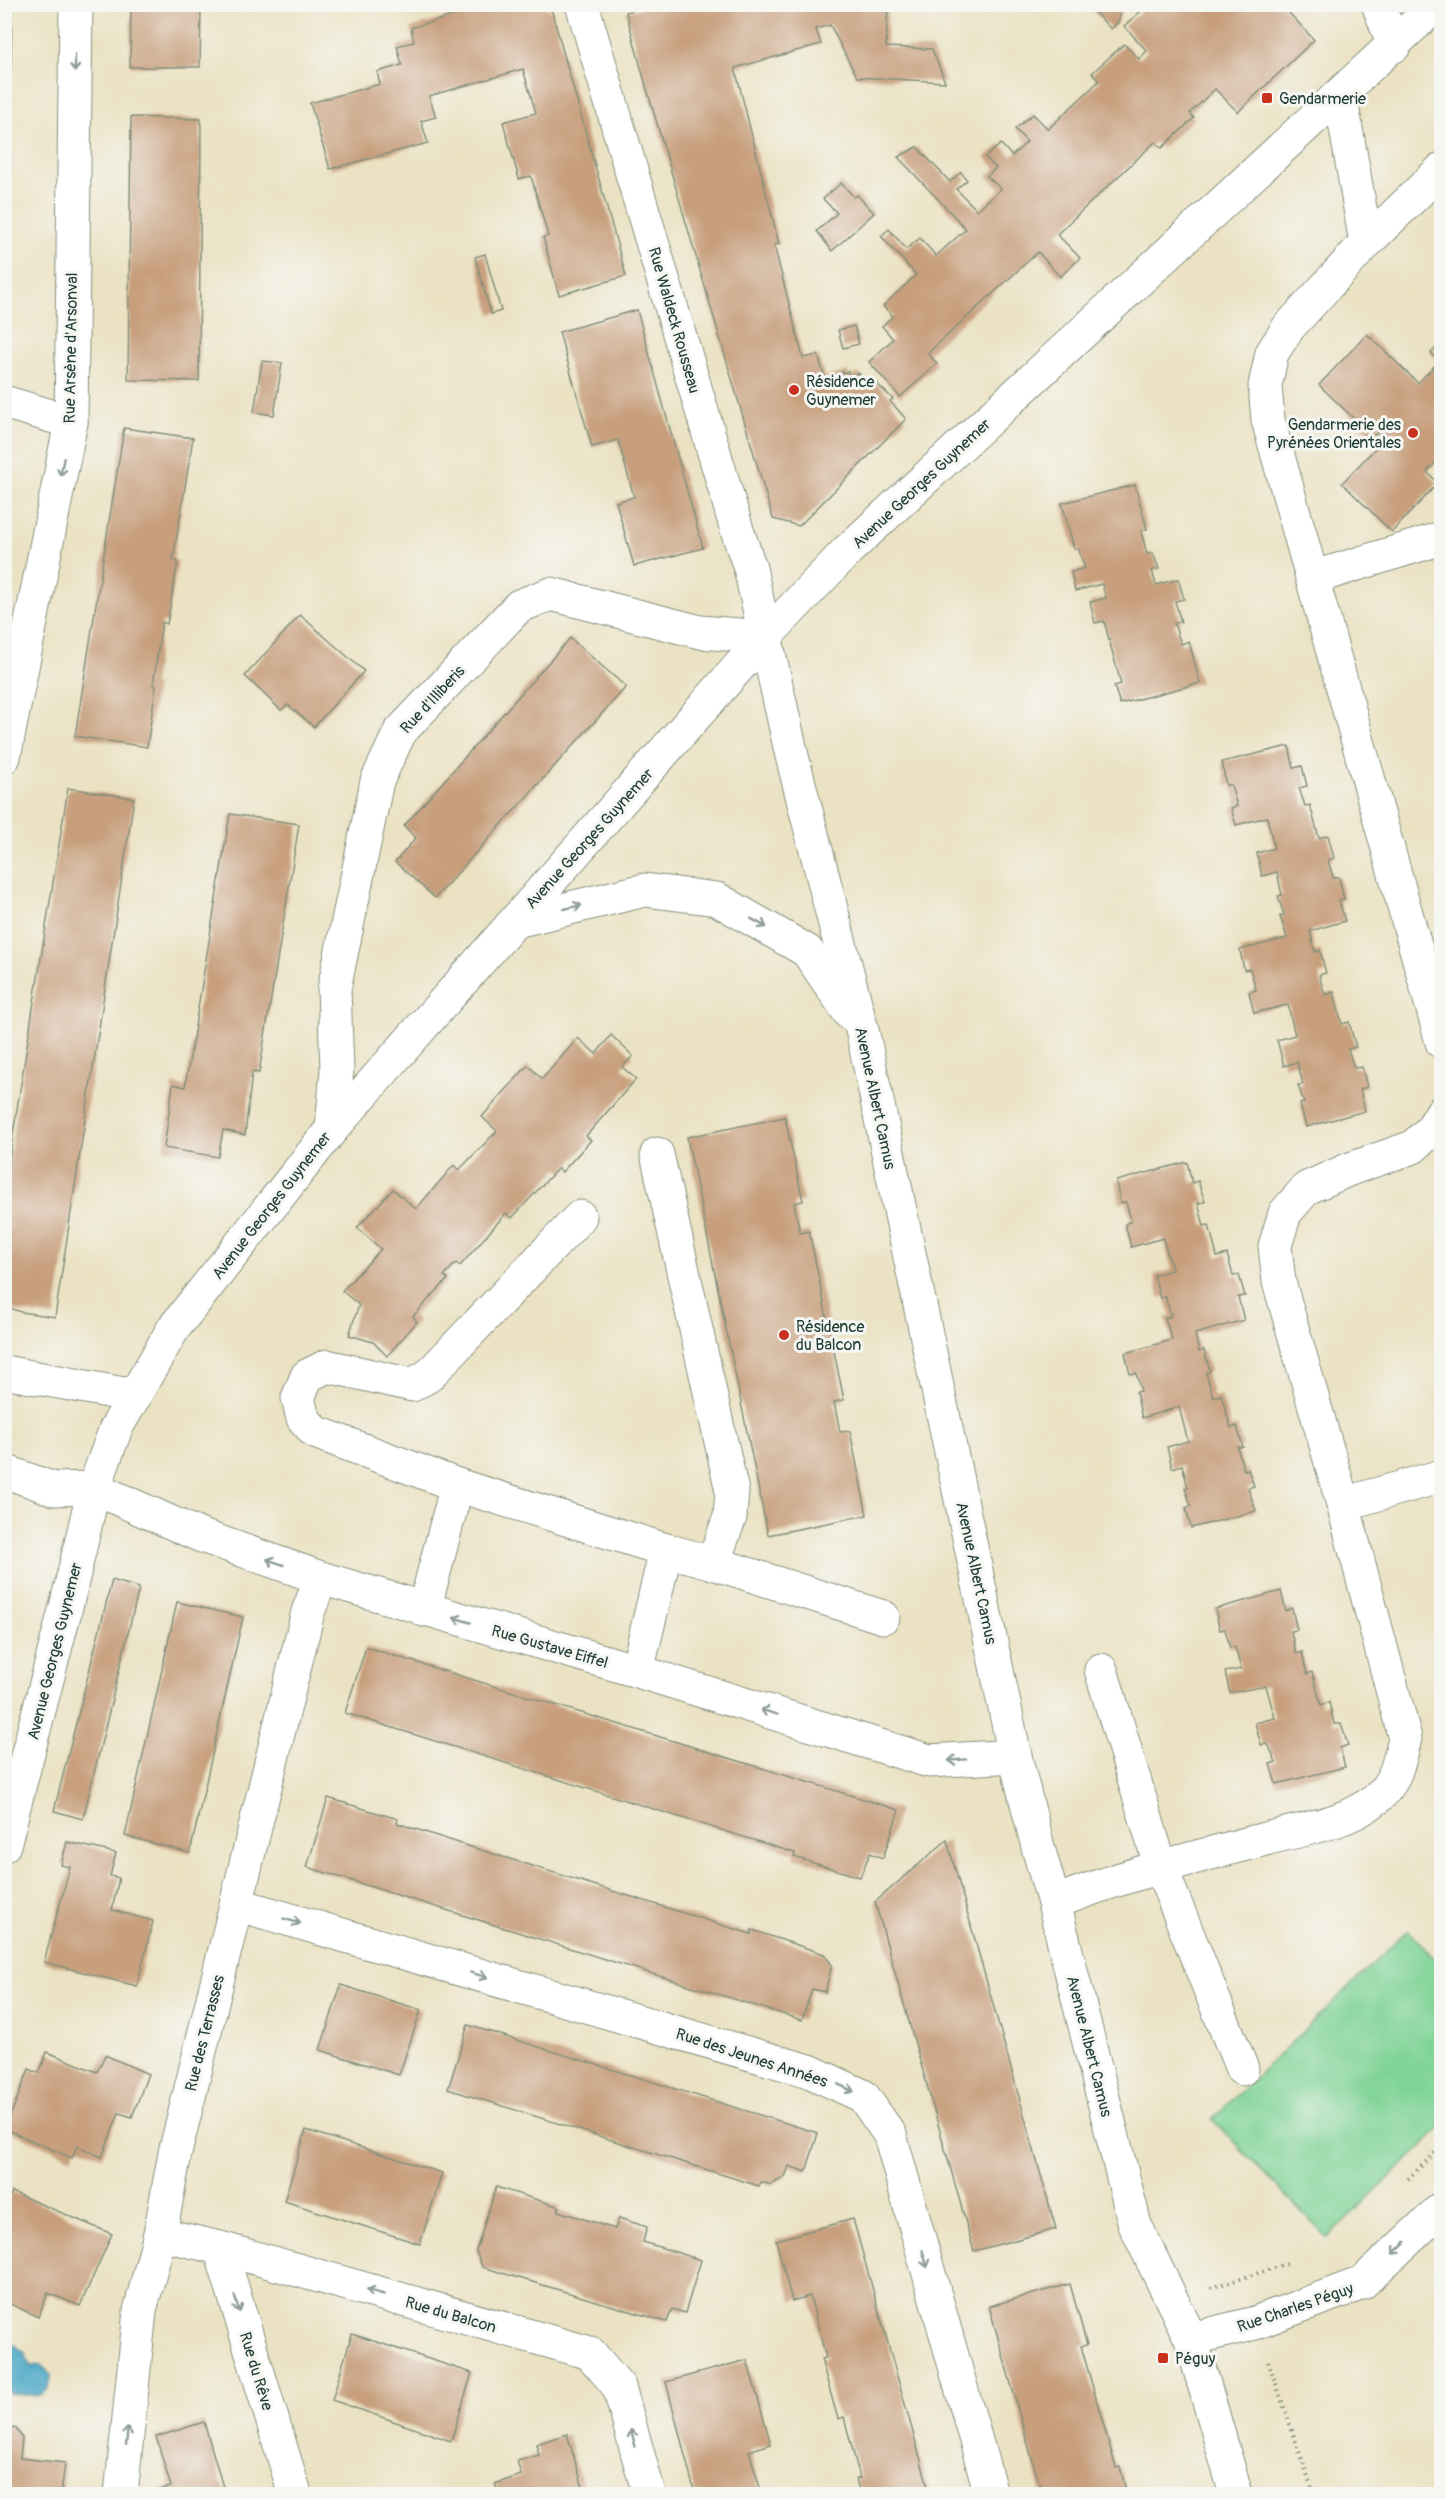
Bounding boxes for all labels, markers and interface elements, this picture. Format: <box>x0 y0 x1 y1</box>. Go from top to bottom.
one-way arrow <box>69 52 81 72</box>
place label: Gendarmerie <box>1279 89 1366 109</box>
marker: Gendarmerie <box>1260 91 1274 105</box>
street label: Rue Waldeck Rousseau <box>644 245 704 396</box>
street label: Rue Arsène d'Arsonval <box>60 272 82 424</box>
place label: Résidence Guynemer <box>806 372 876 410</box>
marker: Résidence Guynemer <box>787 383 801 397</box>
street label: Avenue Georges Guynemer <box>848 414 995 553</box>
place label: Gendarmerie des Pyrénées Orientales <box>1267 415 1401 453</box>
marker: Gendarmerie des Pyrénées Orientales <box>1406 426 1420 440</box>
one-way arrow <box>56 457 67 476</box>
street label: Rue d'Illiberis <box>396 661 469 738</box>
street label: Avenue Georges Guynemer <box>521 764 658 913</box>
one-way arrow <box>563 901 582 913</box>
one-way arrow <box>750 917 767 929</box>
street label: Avenue Albert Camus <box>850 1025 900 1171</box>
street label: Avenue Georges Guynemer <box>208 1127 336 1284</box>
place label: Résidence du Balcon <box>796 1317 865 1355</box>
marker: Résidence du Balcon <box>777 1328 791 1342</box>
street label: Avenue Albert Camus <box>951 1500 1001 1646</box>
one-way arrow <box>267 1556 285 1567</box>
street label: Avenue Georges Guynemer <box>23 1560 87 1742</box>
one-way arrow <box>452 1614 471 1625</box>
street label: Rue Gustave Eiffel <box>489 1621 610 1673</box>
one-way arrow <box>760 1706 779 1717</box>
one-way arrow <box>947 1754 967 1765</box>
one-way arrow <box>282 1916 301 1927</box>
one-way arrow <box>470 1970 489 1981</box>
street label: Rue des Terrasses <box>181 1973 229 2093</box>
street label: Avenue Albert Camus <box>1062 1973 1116 2119</box>
street label: Rue des Jeunes Années <box>673 2024 830 2092</box>
one-way arrow <box>837 2083 855 2095</box>
one-way arrow <box>1392 2241 1407 2255</box>
one-way arrow <box>920 2249 931 2268</box>
street label: Rue Charles Péguy <box>1234 2279 1356 2337</box>
one-way arrow <box>366 2286 385 2298</box>
street label: Rue du Balcon <box>403 2292 499 2338</box>
one-way arrow <box>232 2294 243 2313</box>
street label: Rue du Rêve <box>235 2330 277 2413</box>
place label: Péguy <box>1175 2349 1215 2369</box>
marker: Péguy <box>1156 2351 1170 2365</box>
one-way arrow <box>122 2427 133 2447</box>
one-way arrow <box>627 2429 638 2448</box>

